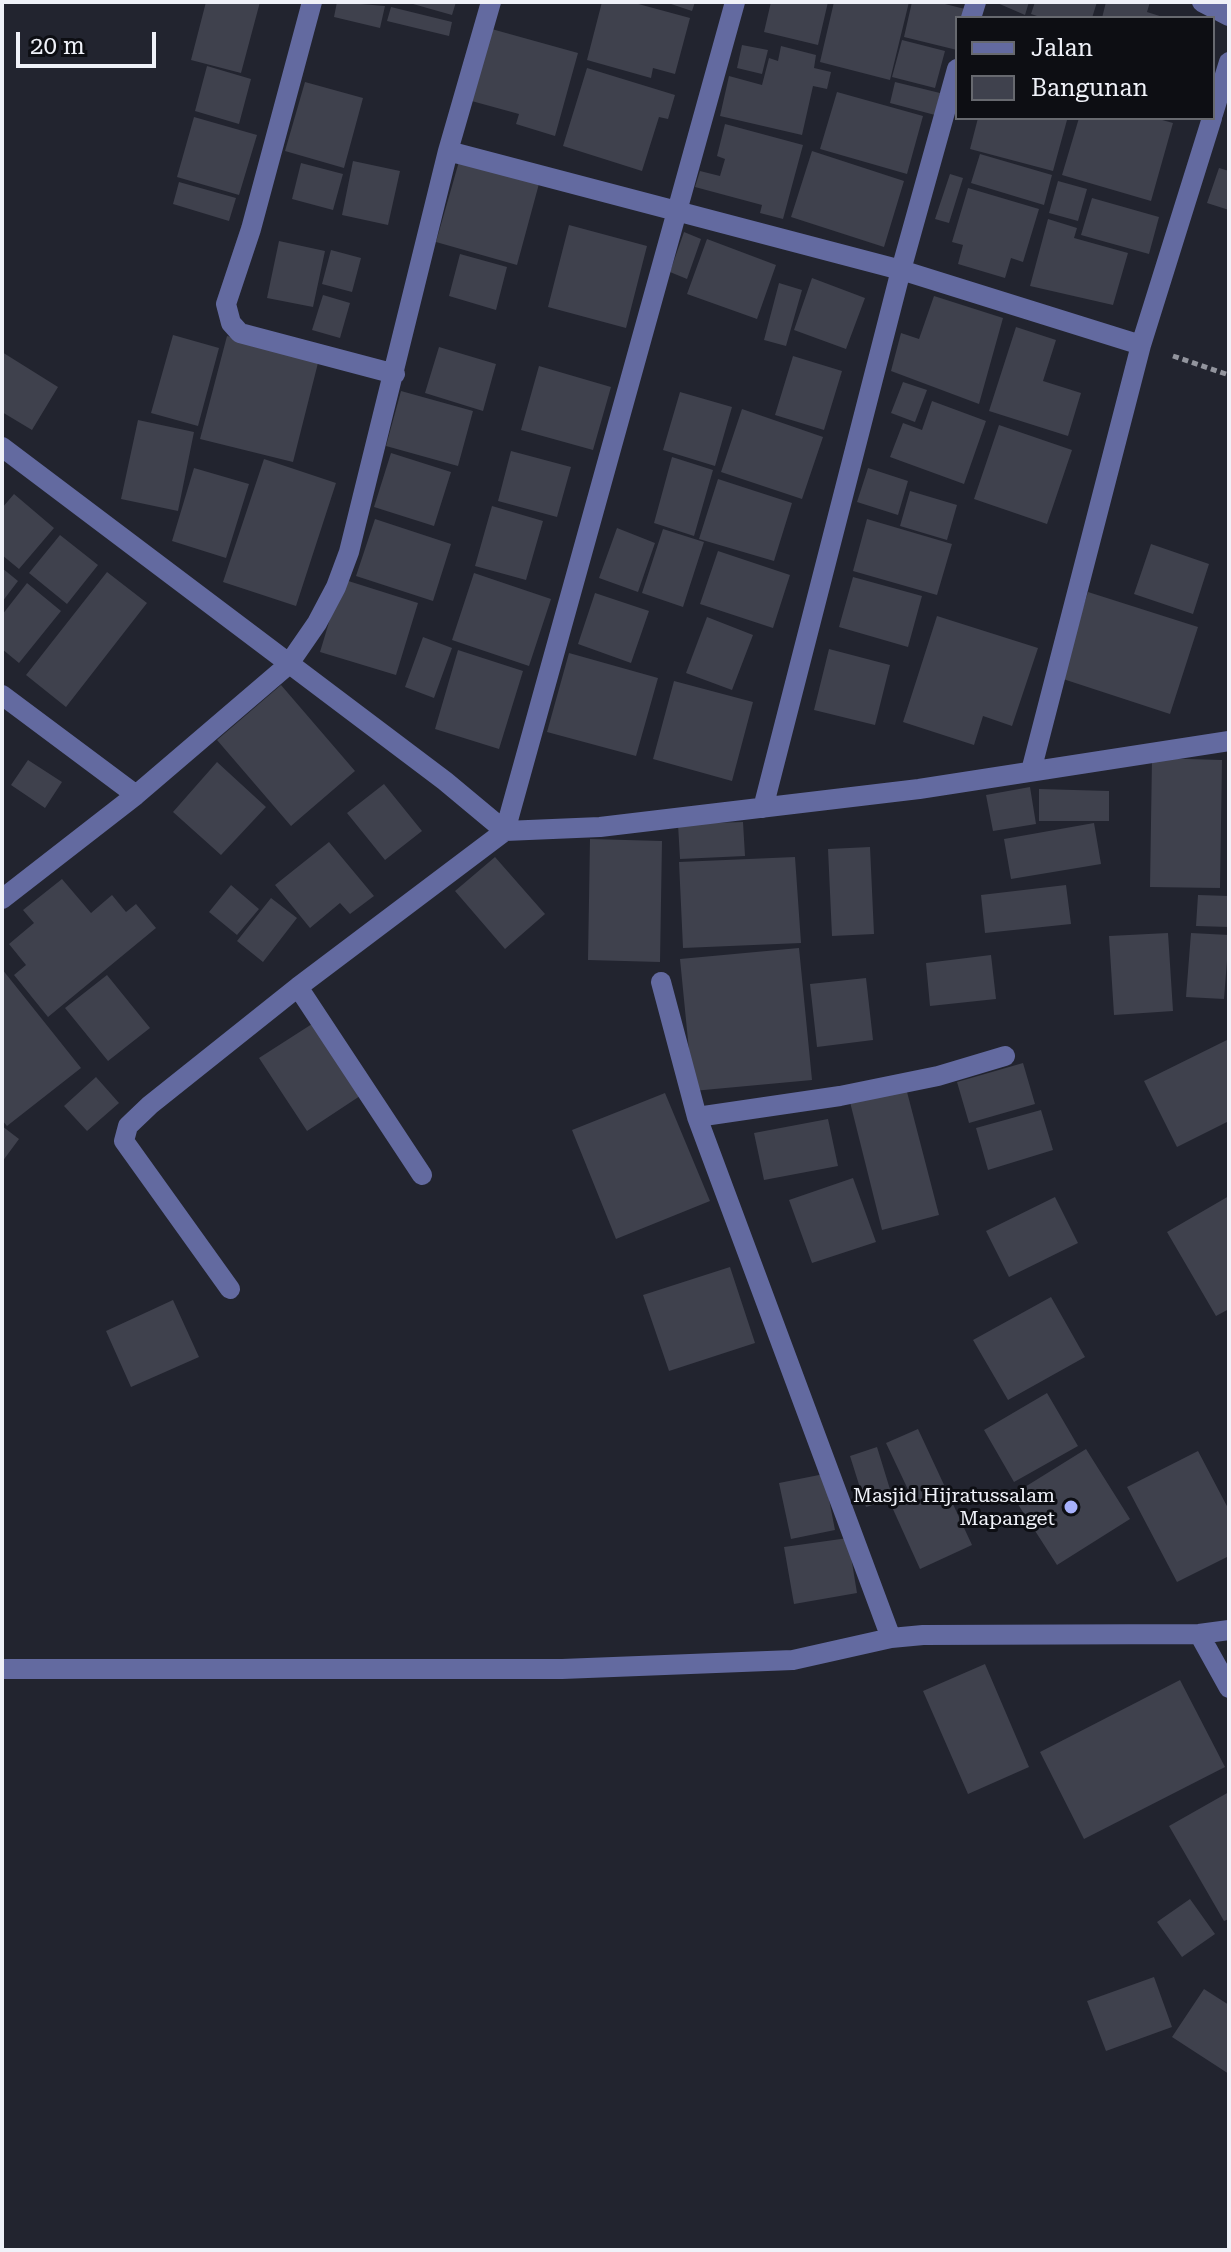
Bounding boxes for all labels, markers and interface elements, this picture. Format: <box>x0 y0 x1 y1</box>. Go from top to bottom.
scale bar <box>20 16 160 66</box>
legend <box>955 16 1215 120</box>
text: 20 m <box>30 32 85 60</box>
text: Jalan <box>1031 34 1093 62</box>
text: Bangunan <box>1031 74 1148 102</box>
place label: Masjid Hijratussalam Mapanget <box>853 1484 1055 1531</box>
marker: Masjid Hijratussalam Mapanget <box>1062 1498 1080 1516</box>

